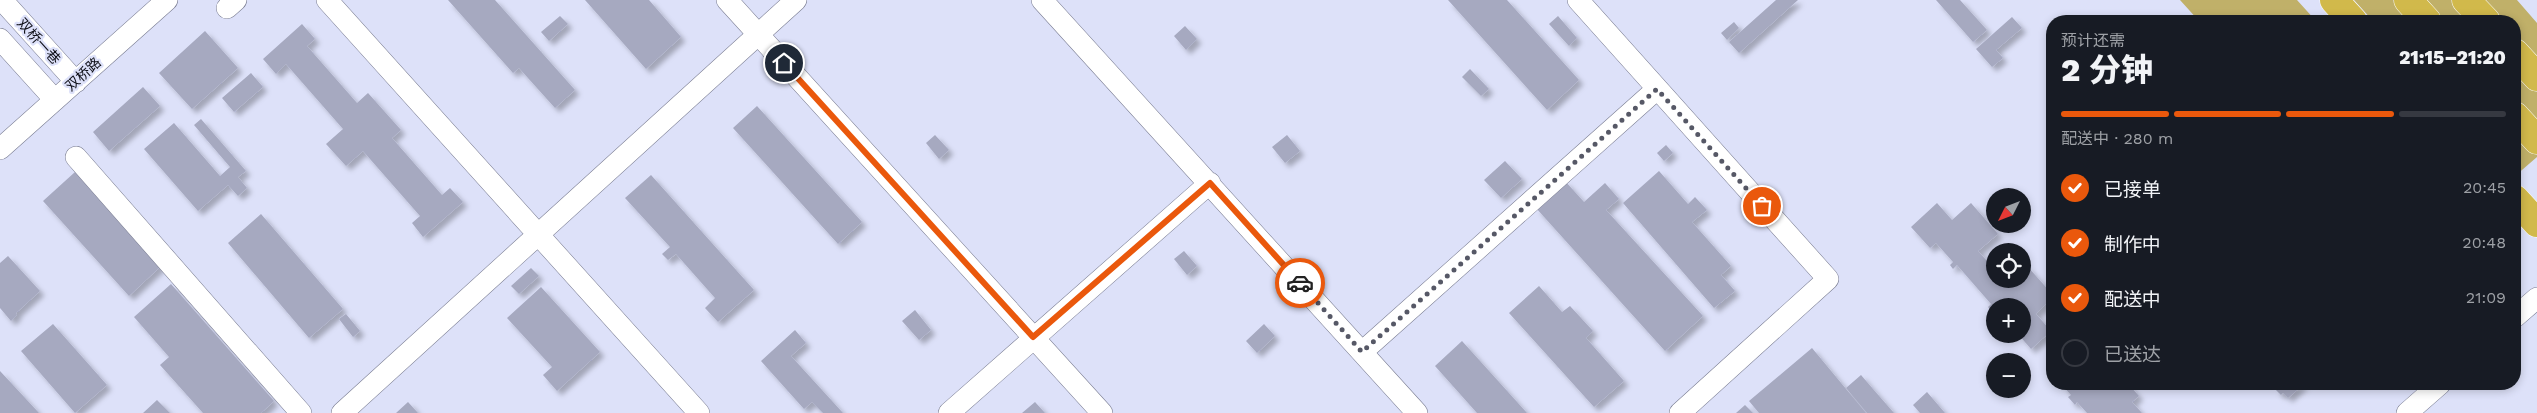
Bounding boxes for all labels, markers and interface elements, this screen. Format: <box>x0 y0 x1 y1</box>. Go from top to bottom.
street label: 双桥一巷 <box>14 15 64 67</box>
text: 预计还需 <box>2061 31 2125 50</box>
pin <box>763 42 805 84</box>
text: 21:15–21:20 <box>2399 46 2506 69</box>
icon: home <box>770 49 798 77</box>
text: 2 分钟 <box>2061 51 2153 89</box>
street label: 双桥路 <box>62 54 104 94</box>
text: 配送中 · 280 m <box>2061 129 2173 148</box>
icon: check <box>2061 174 2089 202</box>
text: 已接单 <box>2104 178 2161 201</box>
text: 20:45 <box>2463 178 2506 197</box>
pin <box>1741 185 1783 227</box>
north arrow <box>1986 188 2031 232</box>
map controls <box>1986 188 2031 398</box>
icon: bag <box>1748 192 1776 220</box>
icon: check <box>2061 229 2089 257</box>
text: 制作中 <box>2104 233 2161 256</box>
text: 20:48 <box>2462 233 2506 252</box>
button: locate <box>1986 243 2031 288</box>
courier <box>1275 258 1325 308</box>
icon: car <box>1286 269 1314 297</box>
icon: check <box>2061 284 2089 312</box>
text: 配送中 <box>2104 288 2161 311</box>
text: 21:09 <box>2466 288 2506 307</box>
button: + <box>1986 298 2031 343</box>
text: 已送达 <box>2104 343 2161 366</box>
button: − <box>1986 353 2031 398</box>

